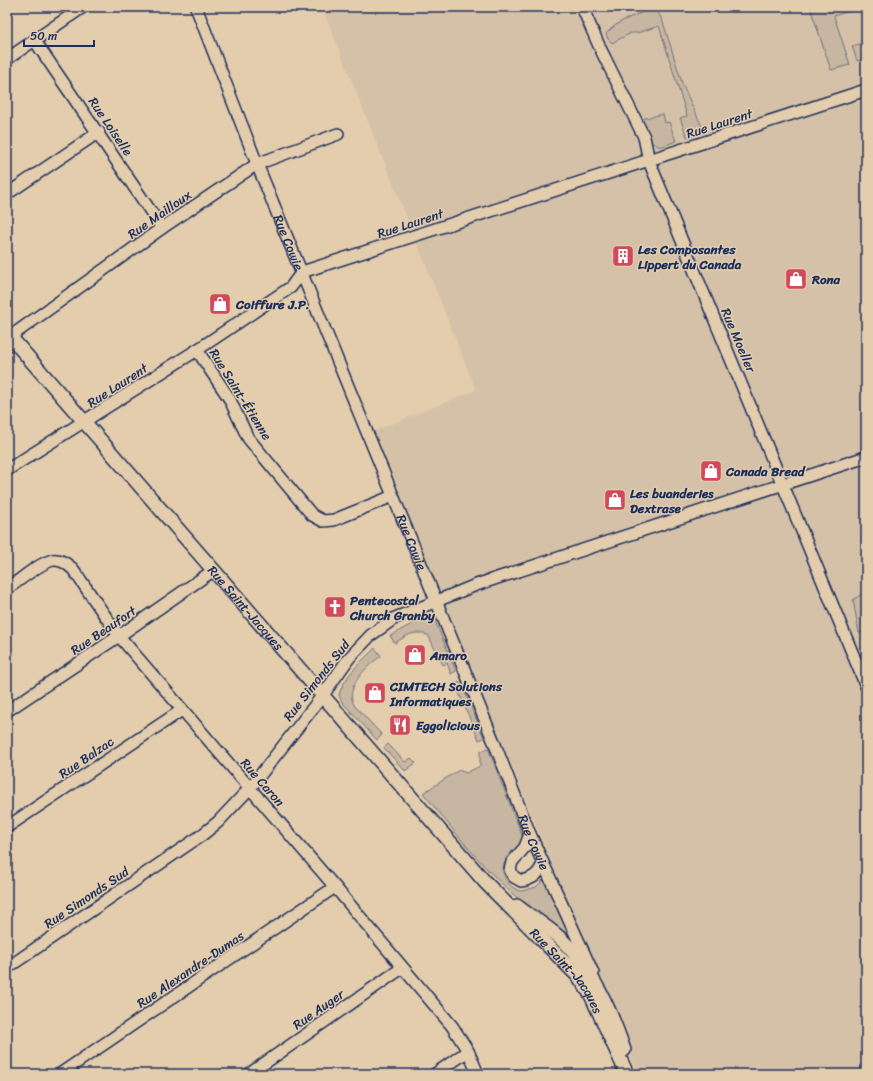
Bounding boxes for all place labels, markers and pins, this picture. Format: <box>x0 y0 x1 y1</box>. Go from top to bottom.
place label: Les Composantes Lippert du Canada <box>638 238 742 276</box>
building icon: Les Composantes Lippert du Canada <box>610 243 636 269</box>
shop icon: Rona <box>783 266 809 292</box>
place label: Rona <box>811 268 841 291</box>
shop icon: Coiffure J.P. <box>207 291 233 317</box>
place label: Coiffure J.P. <box>235 293 310 316</box>
shop icon: Canada Bread <box>698 458 724 484</box>
place label: Canada Bread <box>725 460 806 483</box>
place label: Les buanderies Dextrase <box>630 482 714 520</box>
shop icon: Les buanderies Dextrase <box>602 487 628 513</box>
place label: Pentecostal Church Granby <box>349 589 436 627</box>
church icon: Pentecostal Church Granby <box>322 594 348 620</box>
shop icon: Amaro <box>402 642 428 668</box>
place label: Amaro <box>429 644 467 667</box>
place label: CIMTECH Solutions Informatiques <box>389 675 503 713</box>
shop icon: CIMTECH Solutions Informatiques <box>362 680 388 706</box>
restaurant icon: Eggolicious <box>387 712 413 738</box>
place label: Eggolicious <box>416 714 481 737</box>

